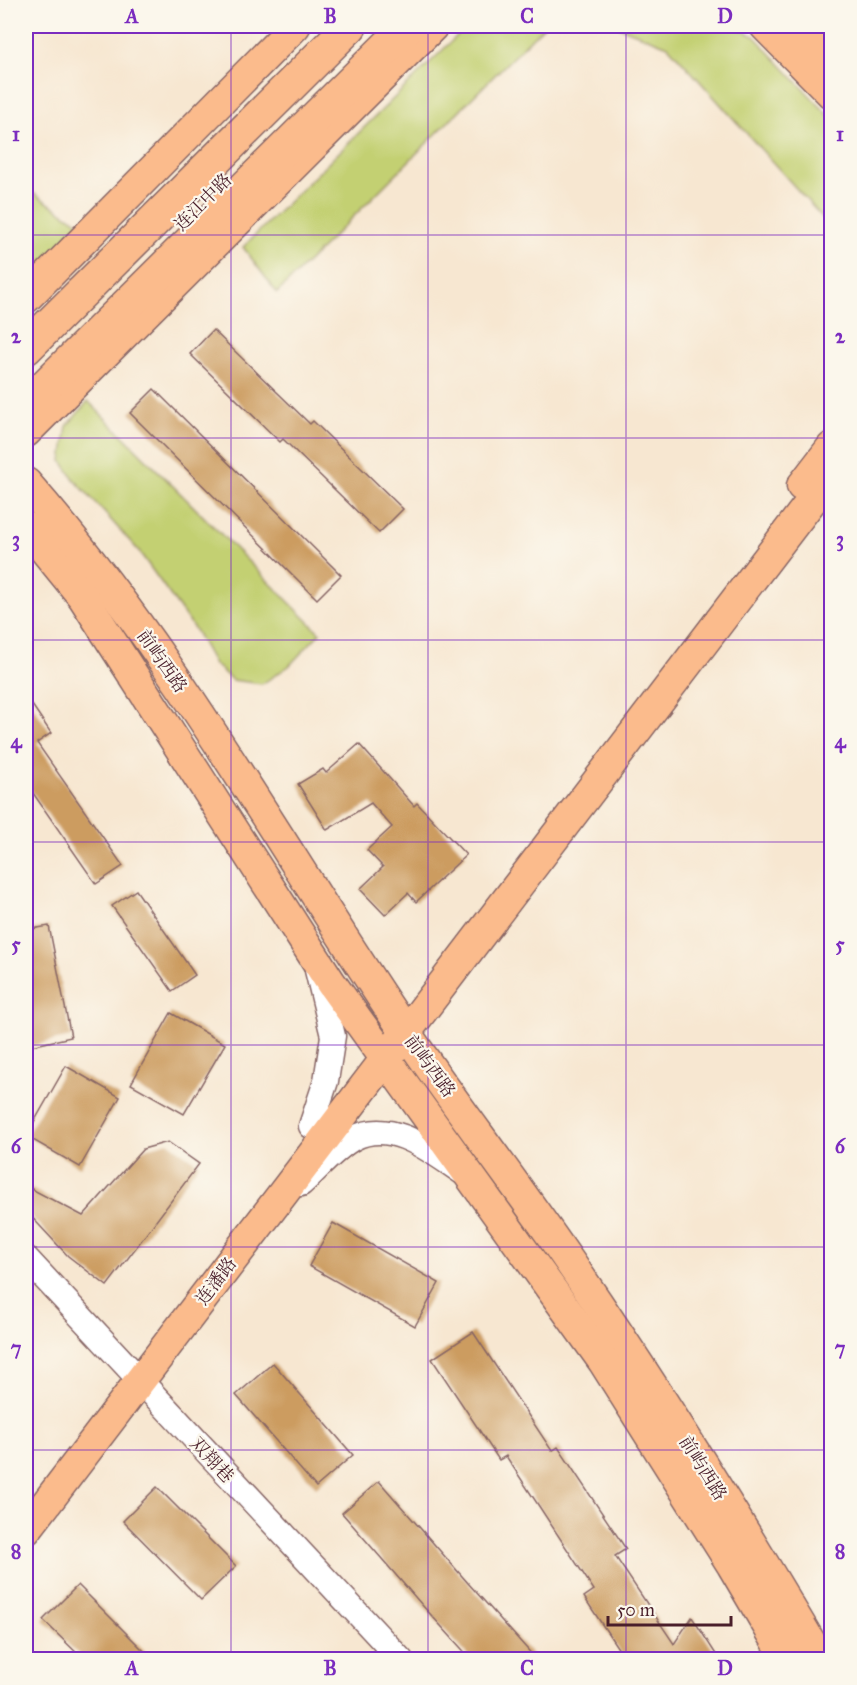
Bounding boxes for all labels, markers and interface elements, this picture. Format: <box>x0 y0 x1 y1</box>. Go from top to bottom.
text: A <box>123 4 139 28</box>
text: B <box>323 4 337 28</box>
text: C <box>520 4 534 28</box>
text: D <box>717 4 733 28</box>
text: 1 <box>12 122 20 146</box>
text: 1 <box>836 122 844 146</box>
street label: 连江中路 <box>170 169 236 235</box>
text: 2 <box>11 324 22 348</box>
text: 2 <box>835 324 846 348</box>
text: 3 <box>12 527 20 552</box>
text: 3 <box>836 527 844 552</box>
street label: 前屿西路 <box>132 625 192 697</box>
text: 4 <box>10 729 22 754</box>
text: 4 <box>834 729 846 754</box>
text: 5 <box>11 932 21 956</box>
text: 5 <box>835 932 845 956</box>
street label: 前屿西路 <box>400 1030 460 1102</box>
text: 6 <box>11 1134 23 1158</box>
text: 6 <box>835 1134 847 1158</box>
street label: 连潘路 <box>191 1253 241 1309</box>
text: 7 <box>11 1336 22 1360</box>
text: 7 <box>835 1336 846 1360</box>
street label: 前屿西路 <box>675 1432 731 1504</box>
street label: 双翔巷 <box>186 1433 238 1487</box>
text: 8 <box>11 1539 21 1563</box>
text: 8 <box>835 1539 845 1563</box>
scale bar <box>608 1589 731 1627</box>
text: 50 m <box>617 1599 655 1621</box>
text: A <box>123 1656 139 1680</box>
text: B <box>323 1656 337 1680</box>
text: C <box>520 1656 534 1680</box>
text: D <box>717 1656 733 1680</box>

